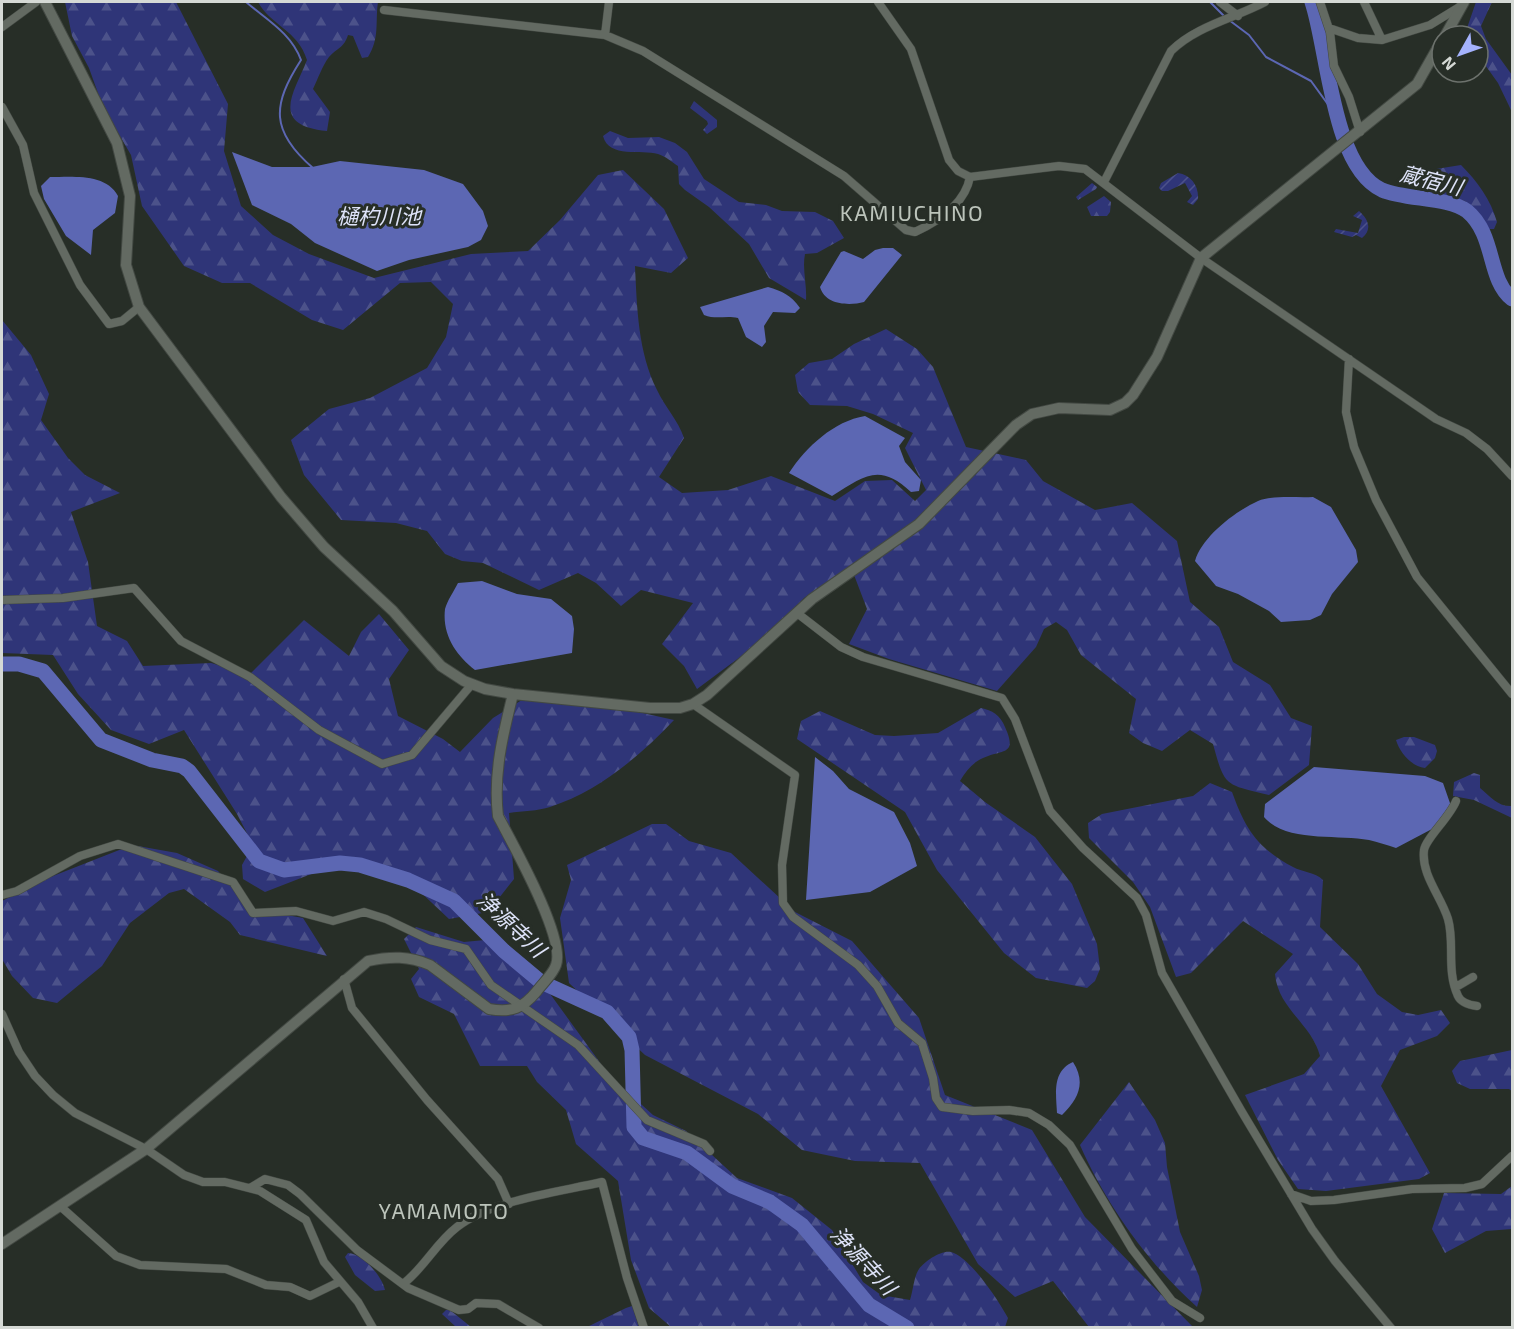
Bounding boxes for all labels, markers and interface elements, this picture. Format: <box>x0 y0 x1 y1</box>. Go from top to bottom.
north arrow <box>1430 24 1490 84</box>
text: N <box>1437 53 1459 74</box>
water label: 蔵宿川 <box>1398 160 1467 200</box>
district label: KAMIUCHINO <box>840 199 984 225</box>
water label: 樋杓川池 <box>337 203 423 228</box>
water label: 浄源寺川 <box>473 886 553 963</box>
district label: YAMAMOTO <box>379 1197 509 1223</box>
water label: 浄源寺川 <box>826 1221 903 1301</box>

